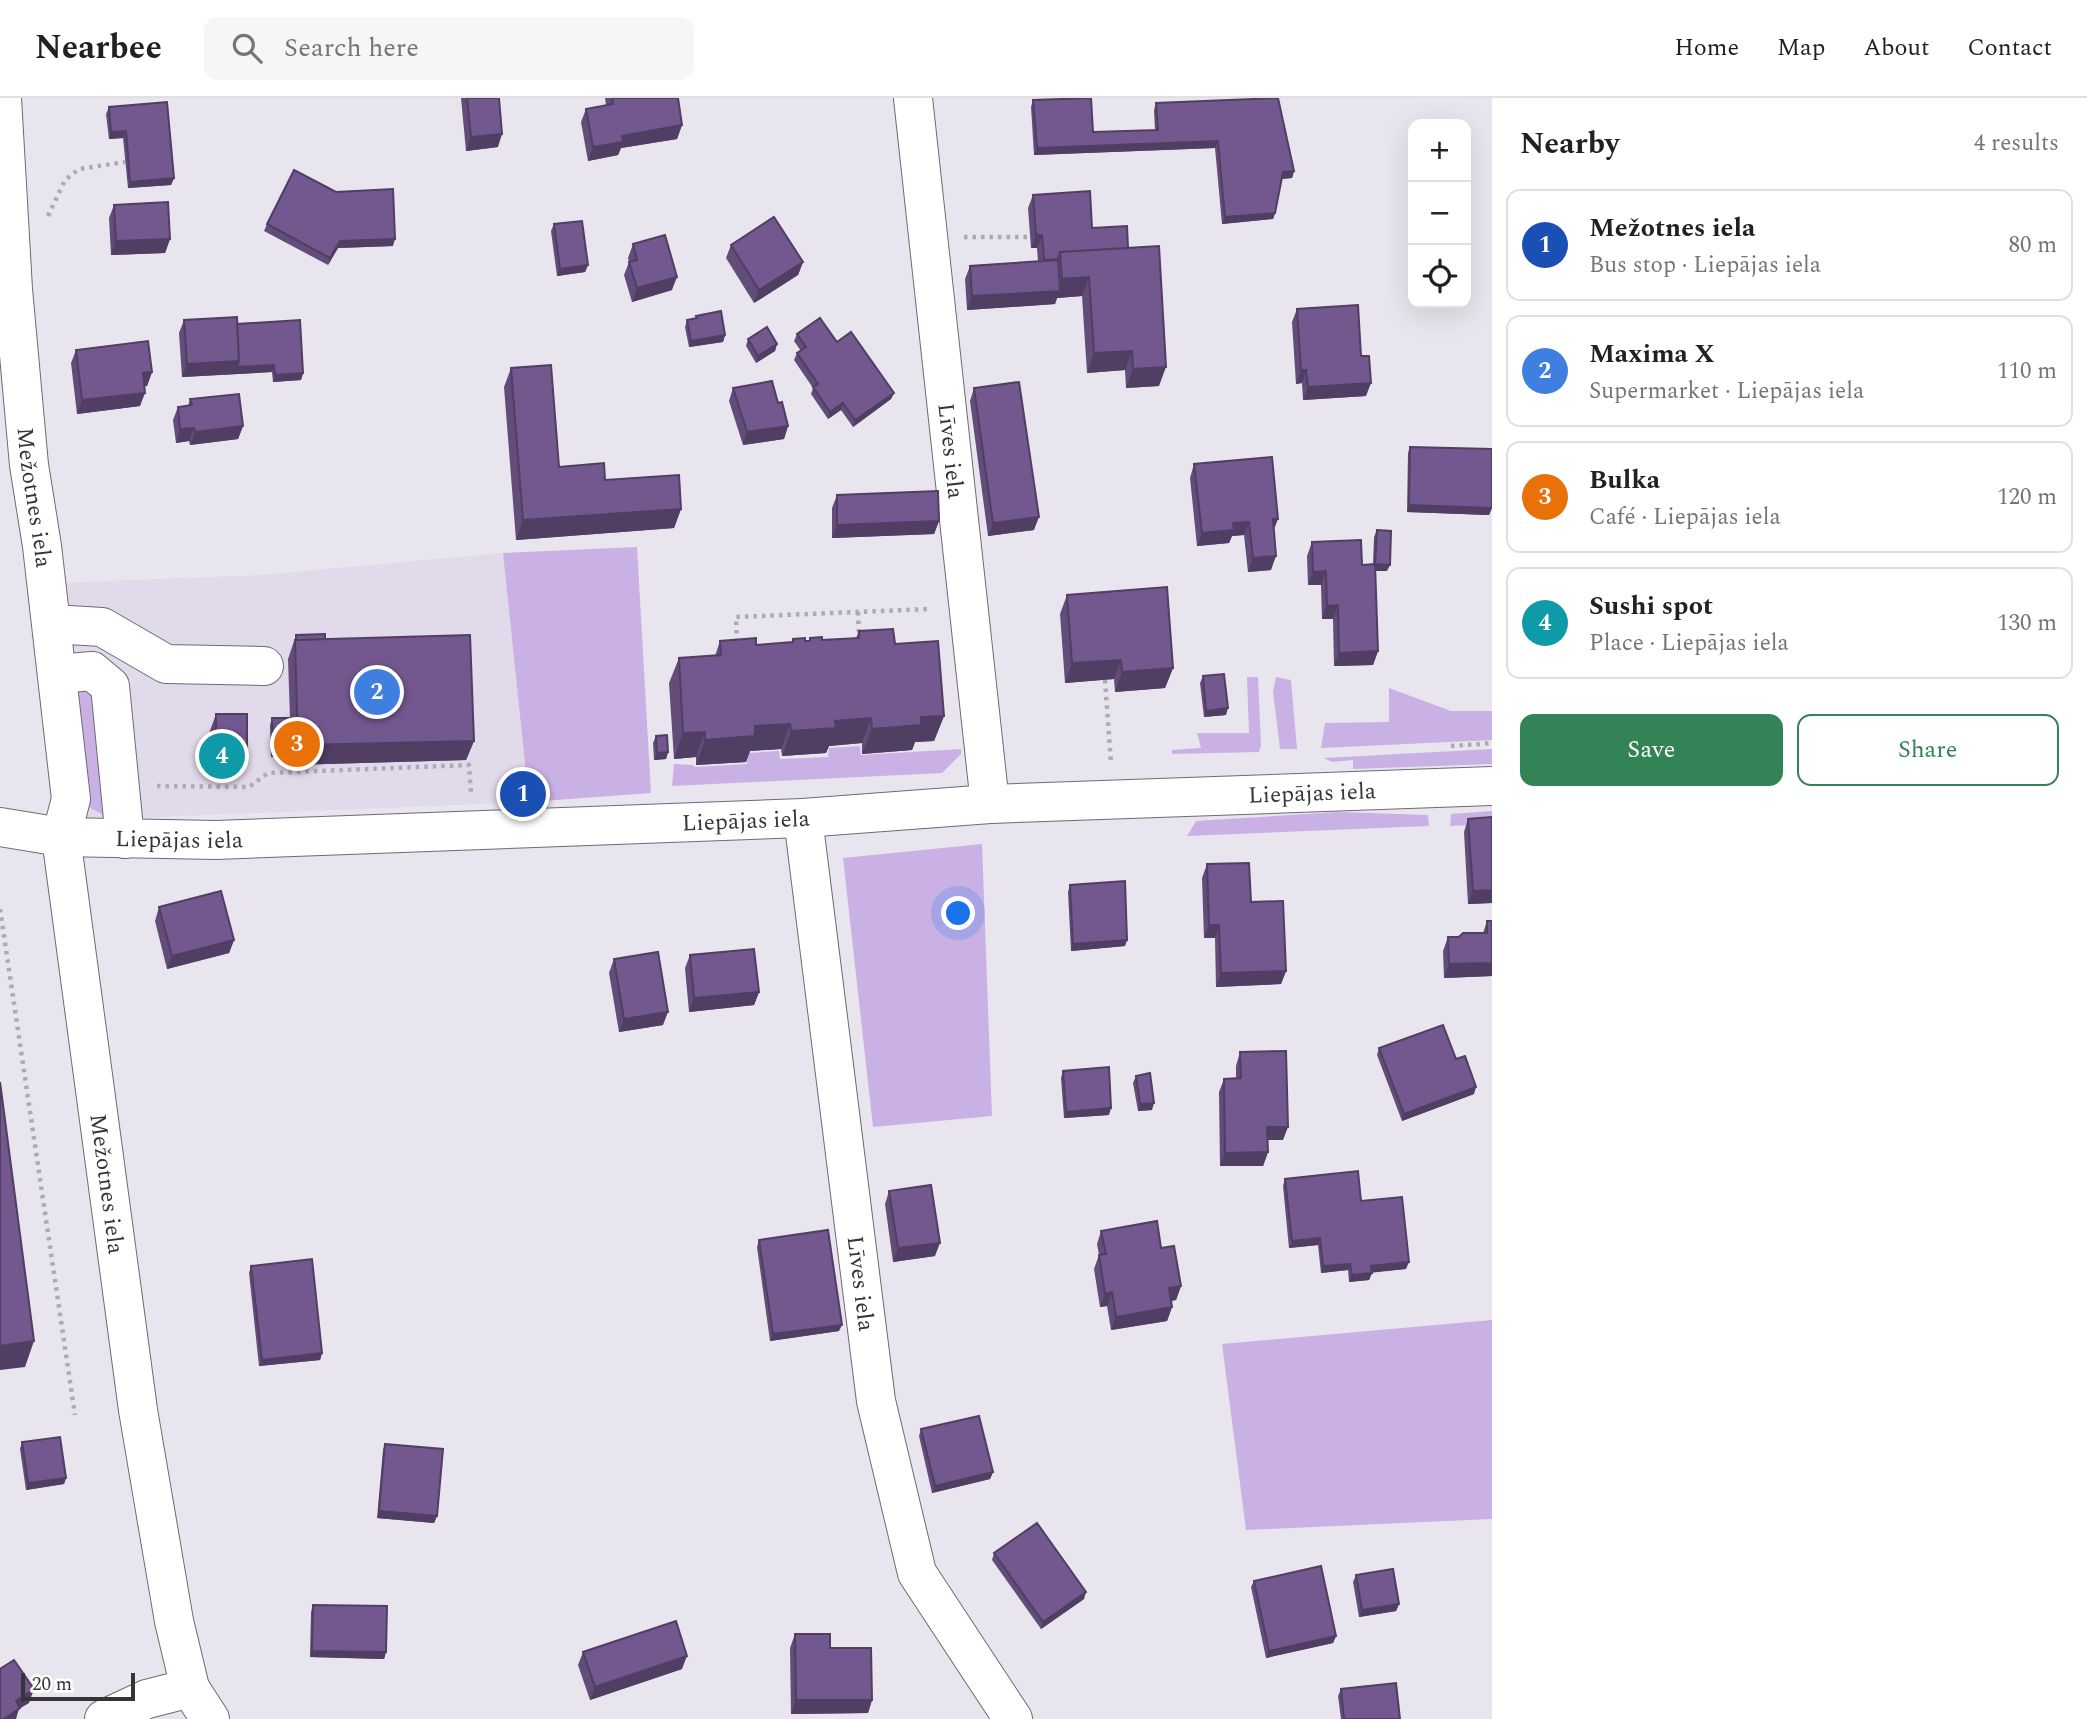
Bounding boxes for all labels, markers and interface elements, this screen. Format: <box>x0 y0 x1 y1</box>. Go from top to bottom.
search box <box>204 17 694 80</box>
text: Nearbee <box>35 23 162 73</box>
text: Search here <box>284 28 419 68</box>
icon: search <box>228 29 266 67</box>
text: Home <box>1674 30 1739 66</box>
text: Map <box>1777 30 1825 66</box>
text: About <box>1863 30 1929 66</box>
text: Contact <box>1967 30 2052 66</box>
map controls <box>1408 119 1471 308</box>
button: + <box>1408 119 1471 182</box>
text: Nearby <box>1520 121 1619 167</box>
text: 4 results <box>1974 126 2059 161</box>
button: − <box>1408 182 1471 245</box>
text: Mežotnes iela <box>1589 208 1755 248</box>
text: 1 <box>1539 228 1551 263</box>
text: 80 m <box>2008 228 2057 263</box>
button: locate <box>1408 245 1471 308</box>
text: Bus stop · Liepājas iela <box>1589 248 1821 283</box>
text: Maxima X <box>1589 334 1715 374</box>
text: 2 <box>1539 354 1551 389</box>
text: 110 m <box>1997 354 2057 389</box>
text: Supermarket · Liepājas iela <box>1589 374 1864 409</box>
street label: Līves iela <box>927 401 973 501</box>
street label: Mežotnes iela <box>7 426 60 570</box>
text: Bulka <box>1589 460 1660 500</box>
text: 3 <box>1539 480 1551 515</box>
text: 120 m <box>1997 480 2057 515</box>
text: Café · Liepājas iela <box>1589 500 1781 535</box>
text: Sushi spot <box>1589 586 1713 626</box>
text: 4 <box>1539 606 1551 641</box>
text: 130 m <box>1997 606 2057 641</box>
text: Place · Liepājas iela <box>1589 626 1789 661</box>
pin: 2 <box>354 666 400 718</box>
button: Save <box>1520 714 1783 786</box>
button: Share <box>1797 714 2059 786</box>
pin: 3 <box>274 718 320 770</box>
pin: 4 <box>199 730 245 782</box>
pin: 1 <box>500 768 546 820</box>
street label: Liepājas iela <box>1248 774 1377 814</box>
street label: Liepājas iela <box>681 802 811 842</box>
street label: Liepājas iela <box>115 822 244 859</box>
your location <box>941 896 975 930</box>
street label: Mežotnes iela <box>79 1112 133 1256</box>
street label: Līves iela <box>836 1234 883 1333</box>
scale bar <box>21 1670 135 1702</box>
text: 20 m <box>32 1670 72 1699</box>

